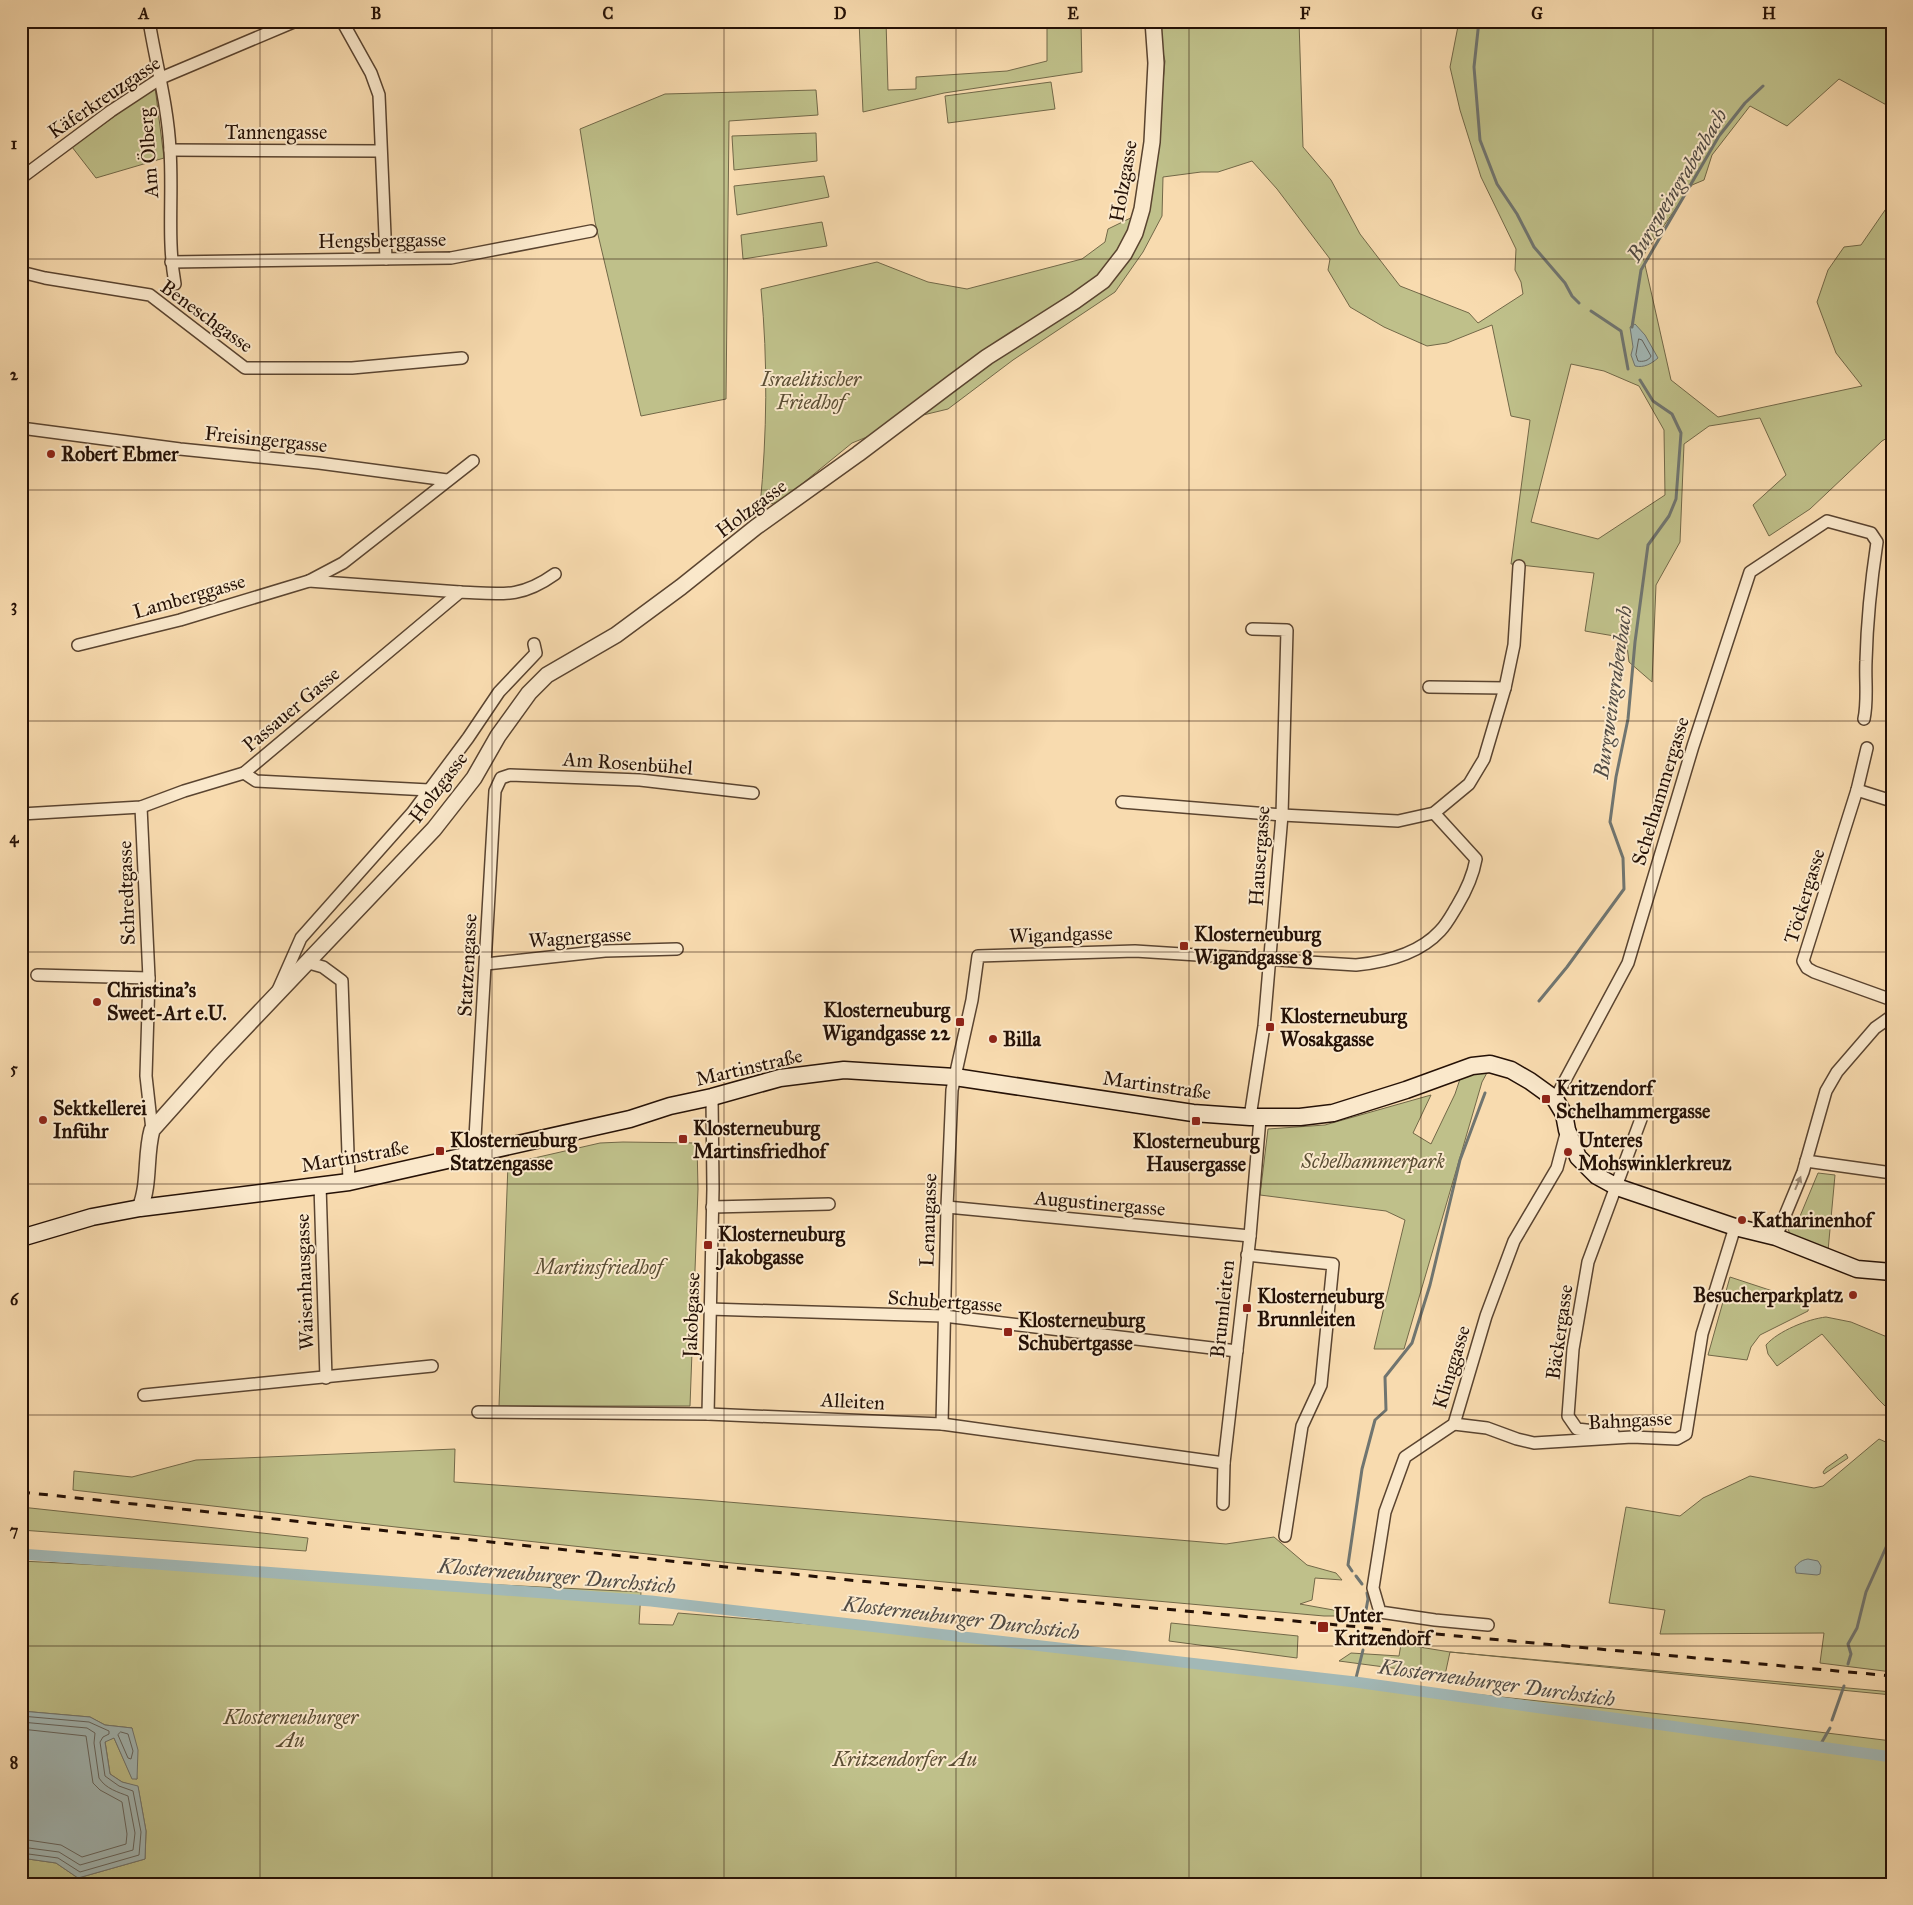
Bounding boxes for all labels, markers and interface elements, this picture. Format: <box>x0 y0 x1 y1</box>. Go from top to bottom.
text: A <box>138 4 150 23</box>
text: B <box>371 4 381 23</box>
text: C <box>603 4 614 23</box>
text: D <box>834 4 847 23</box>
text: E <box>1067 4 1079 23</box>
text: F <box>1300 4 1311 23</box>
text: G <box>1531 4 1543 23</box>
text: H <box>1762 4 1776 23</box>
street label: Käferkreuzgasse <box>43 51 165 144</box>
water label: Burgweingrabenbach <box>1621 104 1733 267</box>
street label: Am Ölberg <box>133 106 164 200</box>
street label: Tannengasse <box>225 120 327 145</box>
text: 1 <box>11 134 18 153</box>
street label: Holzgasse <box>1104 138 1143 224</box>
street label: Hengsberggasse <box>318 227 446 254</box>
street label: Beneschgasse <box>156 274 258 358</box>
text: 2 <box>10 365 19 384</box>
park label: Israelitischer Friedhof <box>760 367 863 414</box>
street label: Freisingergasse <box>203 421 329 458</box>
place label: Robert Ebmer <box>61 442 179 466</box>
marker: Robert Ebmer <box>45 448 57 460</box>
street label: Holzgasse <box>711 474 792 543</box>
street label: Lamberggasse <box>130 569 248 624</box>
text: 3 <box>11 596 17 616</box>
water label: Burgweingrabenbach <box>1588 604 1638 781</box>
street label: Passauer Gasse <box>238 661 344 757</box>
street label: Schelhammergasse <box>1626 714 1695 869</box>
street label: Am Rosenbühel <box>561 746 694 780</box>
street label: Holzgasse <box>404 747 473 828</box>
street label: Hausergasse <box>1244 805 1275 907</box>
text: 4 <box>10 828 20 848</box>
street label: Schredtgasse <box>112 840 141 946</box>
street label: Töckergasse <box>1778 846 1831 946</box>
street label: Statzengasse <box>452 913 483 1017</box>
street label: Wigandgasse <box>1009 920 1113 949</box>
street label: Wagnergasse <box>528 921 632 954</box>
place label: Klosterneuburg Wigandgasse 8 <box>1194 922 1322 970</box>
marker: Klosterneuburg Wigandgasse 8 <box>1178 940 1190 952</box>
place label: Christina's Sweet-Art e.U. <box>107 978 227 1025</box>
marker: Christina's Sweet-Art e.U. <box>91 996 103 1008</box>
place label: Klosterneuburg Wigandgasse 22 <box>822 998 951 1046</box>
place label: Klosterneuburg Wosakgasse <box>1280 1004 1408 1052</box>
marker: Klosterneuburg Wigandgasse 22 <box>954 1016 966 1028</box>
marker: Klosterneuburg Wosakgasse <box>1264 1021 1276 1033</box>
place label: Billa <box>1003 1027 1041 1051</box>
marker: Billa <box>987 1033 999 1045</box>
street label: Martinstraße <box>693 1043 805 1091</box>
text: 5 <box>10 1059 18 1078</box>
street label: Martinstraße <box>1101 1066 1213 1104</box>
place label: Kritzendorf Schelhammergasse <box>1556 1076 1711 1124</box>
marker: Kritzendorf Schelhammergasse <box>1540 1093 1552 1105</box>
place label: Sektkellerei Inführ <box>53 1096 147 1143</box>
marker: Sektkellerei Inführ <box>37 1114 49 1126</box>
marker: Klosterneuburg Hausergasse <box>1190 1115 1202 1127</box>
place label: Klosterneuburg Martinsfriedhof <box>693 1116 829 1163</box>
place label: Klosterneuburg Statzengasse <box>450 1128 578 1176</box>
place label: Unteres Mohswinklerkreuz <box>1578 1128 1732 1175</box>
place label: Klosterneuburg Hausergasse <box>1133 1129 1260 1177</box>
marker: Klosterneuburg Martinsfriedhof <box>677 1133 689 1145</box>
street label: Martinstraße <box>299 1135 411 1177</box>
marker: Klosterneuburg Statzengasse <box>434 1145 446 1157</box>
marker: Unteres Mohswinklerkreuz <box>1562 1146 1574 1158</box>
park label: Schelhammerpark <box>1300 1149 1445 1174</box>
street label: Lenaugasse <box>914 1173 943 1267</box>
one-way arrow <box>1795 1176 1803 1190</box>
street label: Augustinergasse <box>1032 1185 1166 1222</box>
place label: Katharinenhof <box>1752 1208 1875 1232</box>
street label: Waisenhausgasse <box>290 1213 319 1351</box>
marker: Katharinenhof <box>1736 1214 1748 1226</box>
place label: Klosterneuburg Jakobgasse <box>715 1222 846 1271</box>
marker: Klosterneuburg Jakobgasse <box>702 1239 714 1251</box>
park label: Martinsfriedhof <box>533 1255 668 1279</box>
street label: Brunnleiten <box>1205 1259 1239 1359</box>
street label: Jakobgasse <box>677 1272 705 1360</box>
street label: Bäckergasse <box>1540 1283 1579 1381</box>
place label: Besucherparkplatz <box>1693 1283 1844 1308</box>
place label: Klosterneuburg Brunnleiten <box>1257 1284 1385 1331</box>
street label: Schubertgasse <box>887 1285 1003 1318</box>
marker: Besucherparkplatz <box>1847 1289 1859 1301</box>
text: 6 <box>10 1290 19 1309</box>
marker: Klosterneuburg Brunnleiten <box>1241 1302 1253 1314</box>
place label: Klosterneuburg Schubertgasse <box>1018 1308 1146 1356</box>
street label: Klinggasse <box>1427 1322 1476 1412</box>
marker: Klosterneuburg Schubertgasse <box>1002 1326 1014 1338</box>
street label: Alleiten <box>819 1387 886 1415</box>
street label: Bahngasse <box>1587 1406 1673 1435</box>
text: 7 <box>10 1521 19 1540</box>
water label: Klosterneuburger Durchstich <box>436 1553 677 1599</box>
water label: Klosterneuburger Durchstich <box>840 1590 1081 1645</box>
place label: Unter Kritzendorf <box>1334 1603 1434 1650</box>
marker: Unter Kritzendorf <box>1316 1620 1330 1634</box>
water label: Klosterneuburger Durchstich <box>1376 1653 1617 1712</box>
park label: Klosterneuburger Au <box>223 1705 360 1752</box>
park label: Kritzendorfer Au <box>832 1747 977 1771</box>
text: 8 <box>10 1753 18 1772</box>

